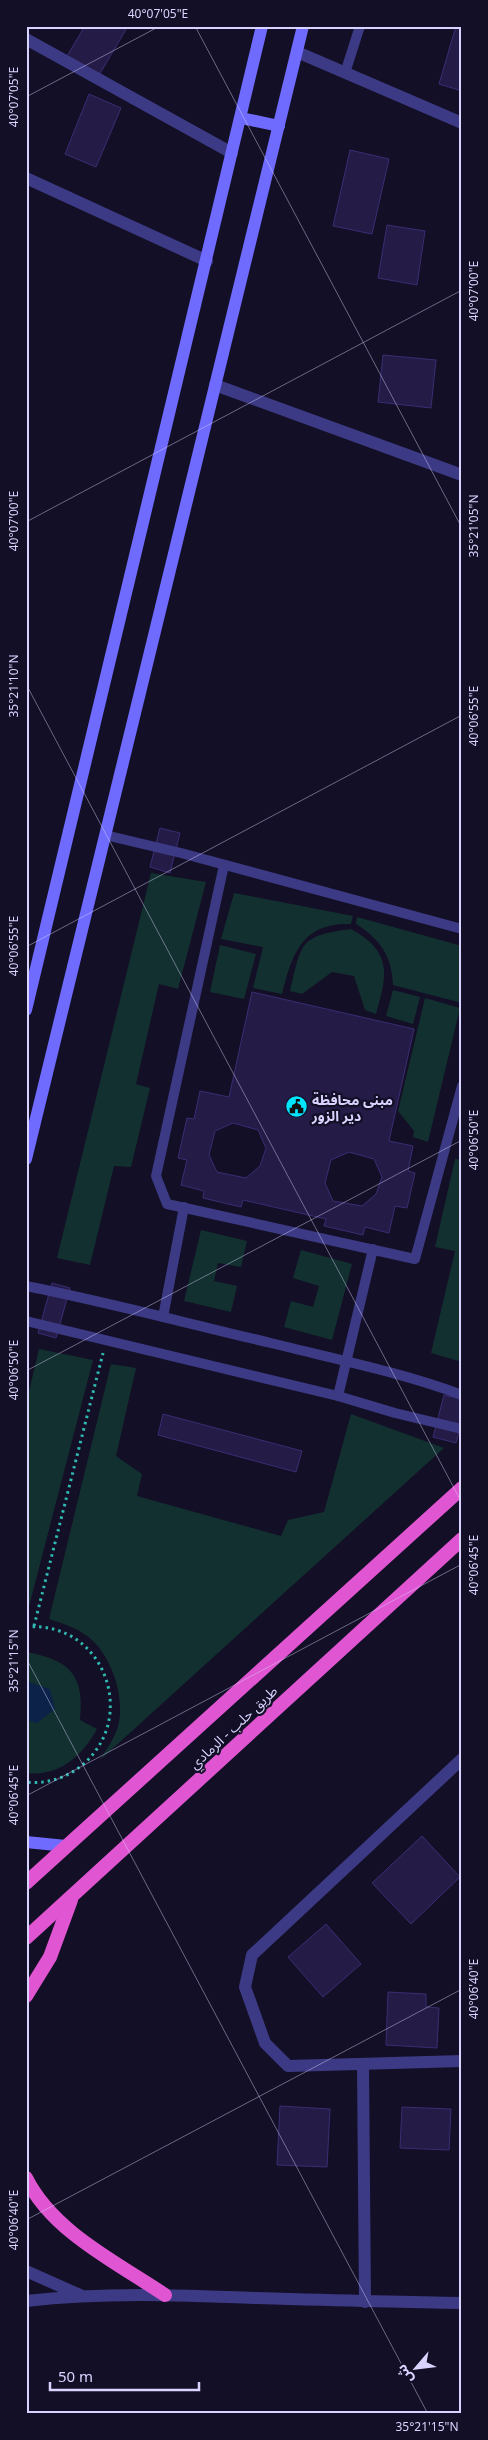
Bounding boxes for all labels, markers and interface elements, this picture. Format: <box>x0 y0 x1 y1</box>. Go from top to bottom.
text: 40°07'05"E <box>128 5 188 22</box>
text: 40°07'05"E <box>5 67 22 127</box>
text: 40°07'00"E <box>465 261 482 321</box>
text: 40°07'00"E <box>5 491 22 551</box>
text: 35°21'05"N <box>465 494 482 558</box>
text: 35°21'10"N <box>5 654 22 718</box>
text: 40°06'55"E <box>465 686 482 746</box>
text: 40°06'55"E <box>5 916 22 976</box>
place label: مبنى محافظة دير الزور <box>311 1090 393 1125</box>
public building icon: مبنى محافظة دير الزور <box>284 1095 308 1119</box>
text: 40°06'50"E <box>465 1110 482 1170</box>
text: 40°06'50"E <box>5 1340 22 1400</box>
text: 40°06'45"E <box>465 1535 482 1595</box>
text: 35°21'15"N <box>5 1629 22 1693</box>
street label: طريق حلب - الرمادي <box>185 1681 283 1774</box>
text: 40°06'45"E <box>5 1765 22 1825</box>
text: 40°06'40"E <box>465 1959 482 2019</box>
text: 40°06'40"E <box>5 2190 22 2250</box>
north arrow <box>390 2342 440 2392</box>
scale bar <box>50 2360 199 2392</box>
text: ش <box>391 2361 417 2387</box>
text: 50 m <box>58 2366 93 2386</box>
text: 35°21'15"N <box>395 2418 459 2435</box>

